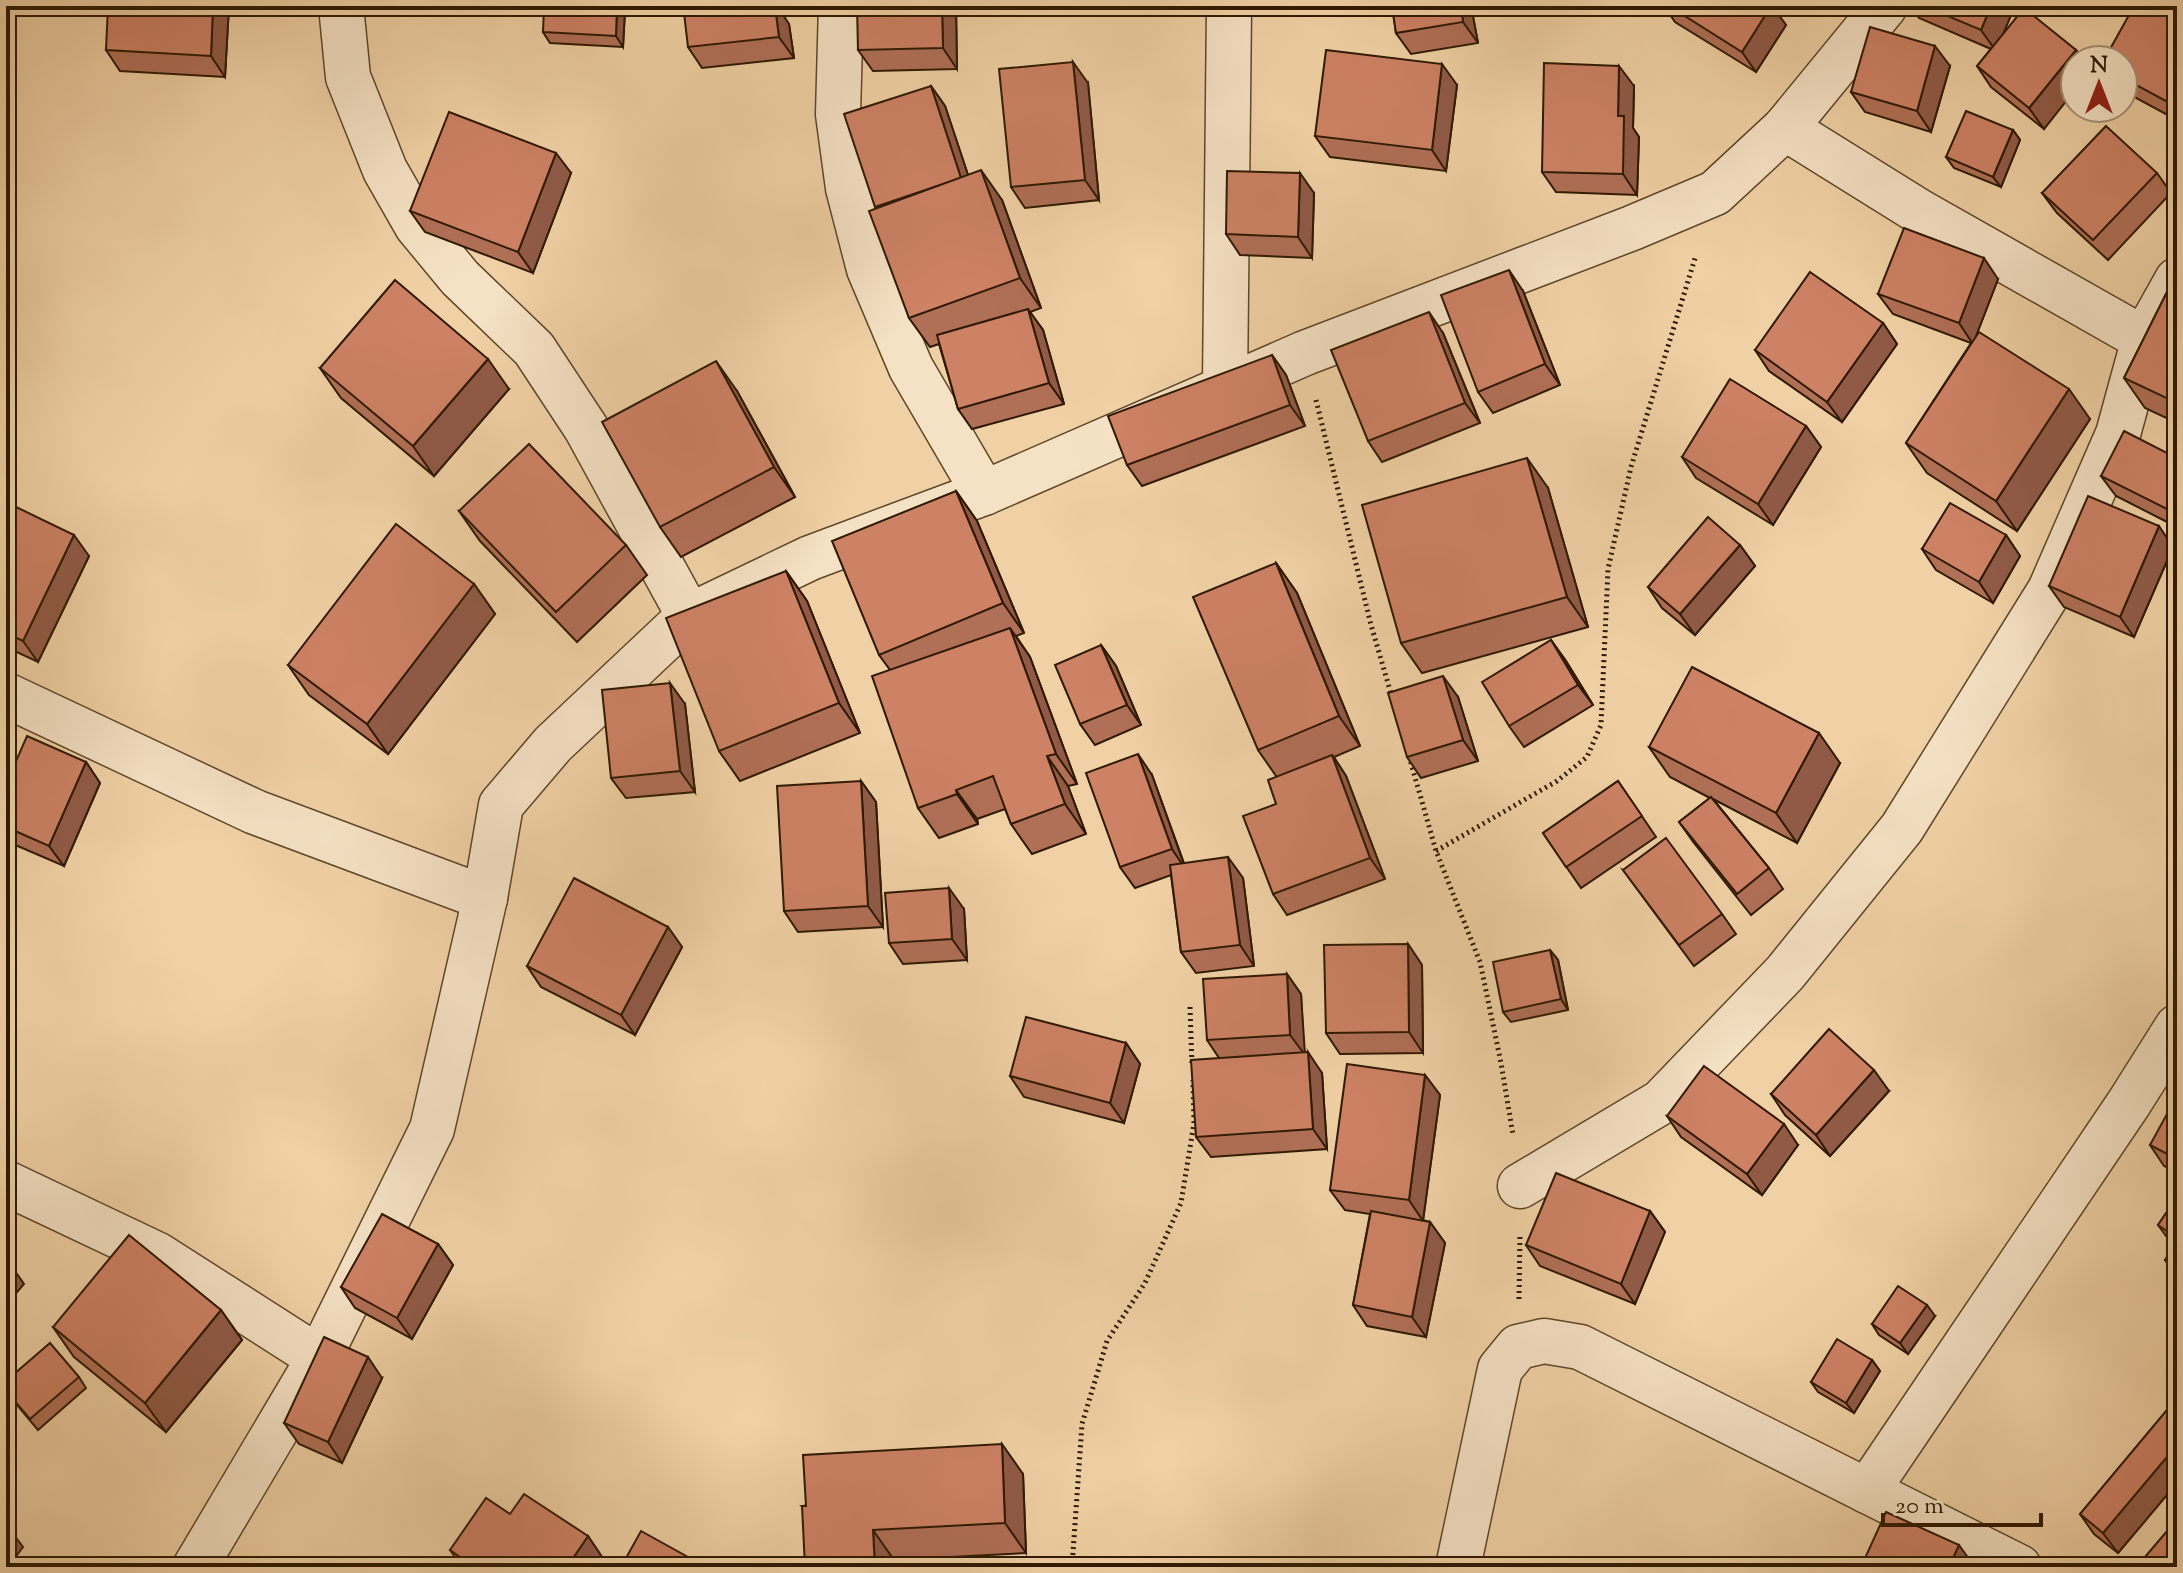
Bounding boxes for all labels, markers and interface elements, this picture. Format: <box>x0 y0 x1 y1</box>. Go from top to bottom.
north arrow <box>2059 44 2139 124</box>
text: N <box>2090 51 2108 83</box>
scale bar <box>1883 1477 2041 1527</box>
text: 20 m <box>1895 1490 1944 1524</box>

